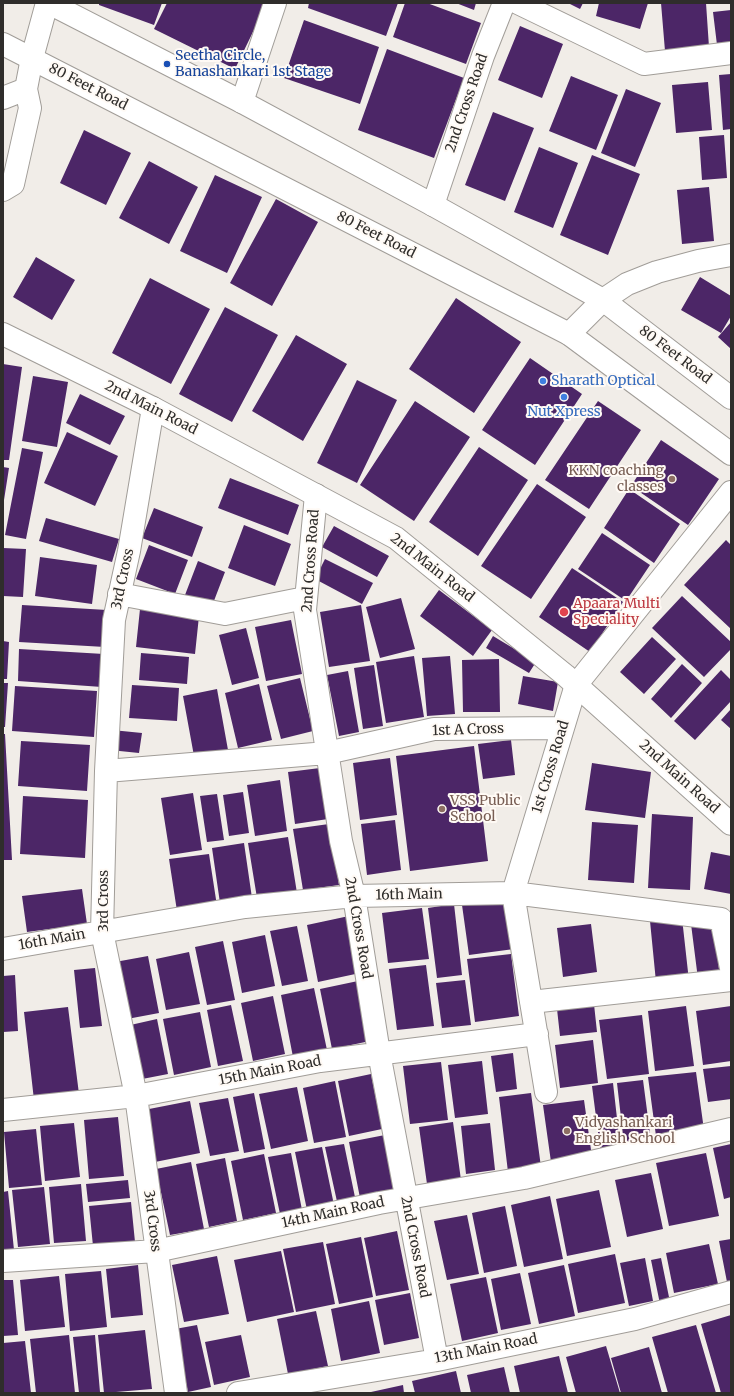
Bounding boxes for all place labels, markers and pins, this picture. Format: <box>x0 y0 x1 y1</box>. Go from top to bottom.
place label: Seetha Circle, Banashankari 1st Stage <box>175 48 331 80</box>
marker: Seetha Circle, Banashankari 1st Stage <box>162 59 172 69</box>
place label: Sharath Optical <box>551 373 655 389</box>
marker: Sharath Optical <box>538 376 548 386</box>
marker: Nut Xpress <box>559 392 569 402</box>
place label: Nut Xpress <box>527 404 601 420</box>
place label: KKN coaching classes <box>568 463 664 496</box>
marker: KKN coaching classes <box>667 474 677 484</box>
place label: Apaara Multi Speciality <box>573 596 660 628</box>
marker: Apaara Multi Speciality <box>558 606 570 618</box>
place label: VSS Public School <box>450 793 521 826</box>
marker: VSS Public School <box>437 804 447 814</box>
place label: Vidyashankari English School <box>575 1115 675 1148</box>
marker: Vidyashankari English School <box>562 1126 572 1136</box>

